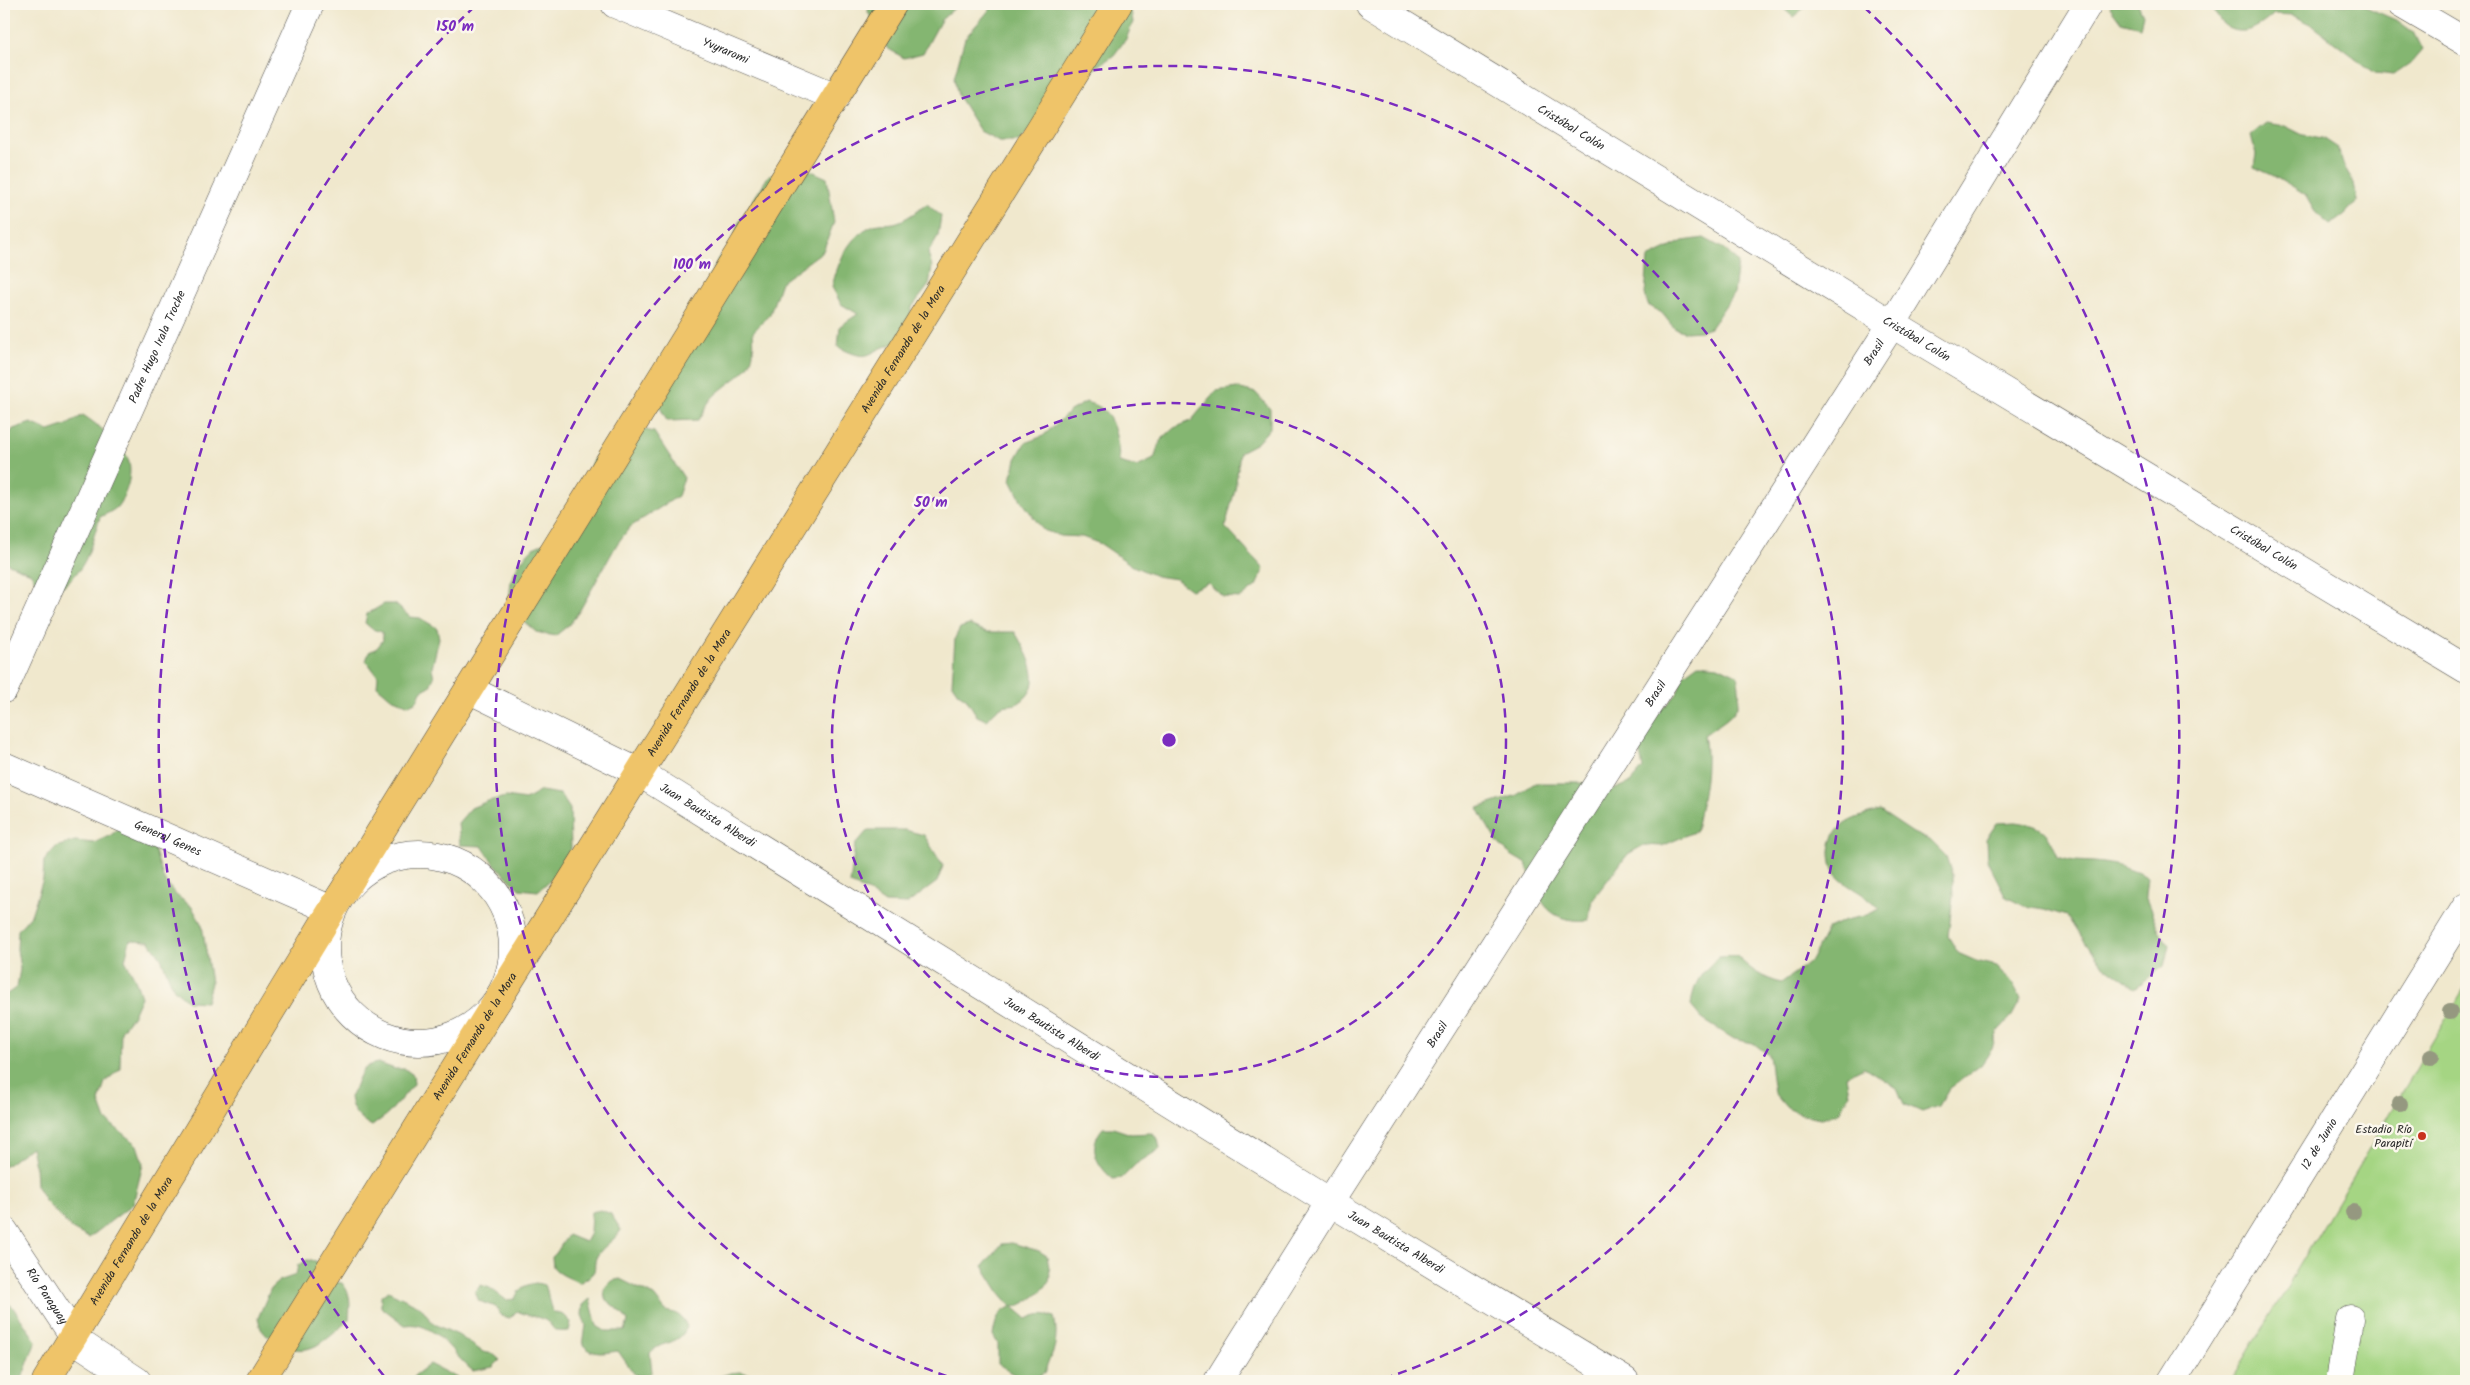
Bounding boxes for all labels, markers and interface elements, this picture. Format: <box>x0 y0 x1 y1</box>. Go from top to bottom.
text: 150 m <box>436 15 474 39</box>
street label: Yvyraromi <box>699 32 753 69</box>
street label: Cristóbal Colón <box>1534 99 1609 155</box>
text: 100 m <box>673 253 711 277</box>
street label: Avenida Fernando de la Mora <box>856 281 950 417</box>
street label: Padre Hugo Irala Troche <box>123 287 191 406</box>
street label: Cristóbal Colón <box>1879 311 1954 367</box>
street label: Brasil <box>1858 335 1890 369</box>
text: 50 m <box>913 491 948 515</box>
street label: Cristóbal Colón <box>2226 520 2301 575</box>
street label: Avenida Fernando de la Mora <box>642 625 736 761</box>
street label: Brasil <box>1640 676 1671 710</box>
centre of rings <box>1160 731 1178 749</box>
street label: Juan Bautista Alberdi <box>656 778 760 853</box>
street label: General Genes <box>131 815 205 861</box>
street label: Avenida Fernando de la Mora <box>428 968 522 1104</box>
street label: Juan Bautista Alberdi <box>1000 992 1104 1067</box>
street label: Brasil <box>1422 1017 1453 1052</box>
street label: 12 de Junio <box>2296 1114 2342 1174</box>
place label: Estadio Río Parapití <box>2355 1120 2414 1153</box>
marker: Estadio Río Parapití <box>2416 1130 2428 1142</box>
street label: Avenida Fernando de la Mora <box>85 1172 178 1309</box>
street label: Juan Bautista Alberdi <box>1344 1205 1449 1279</box>
street label: Río Paraguay <box>21 1264 73 1328</box>

